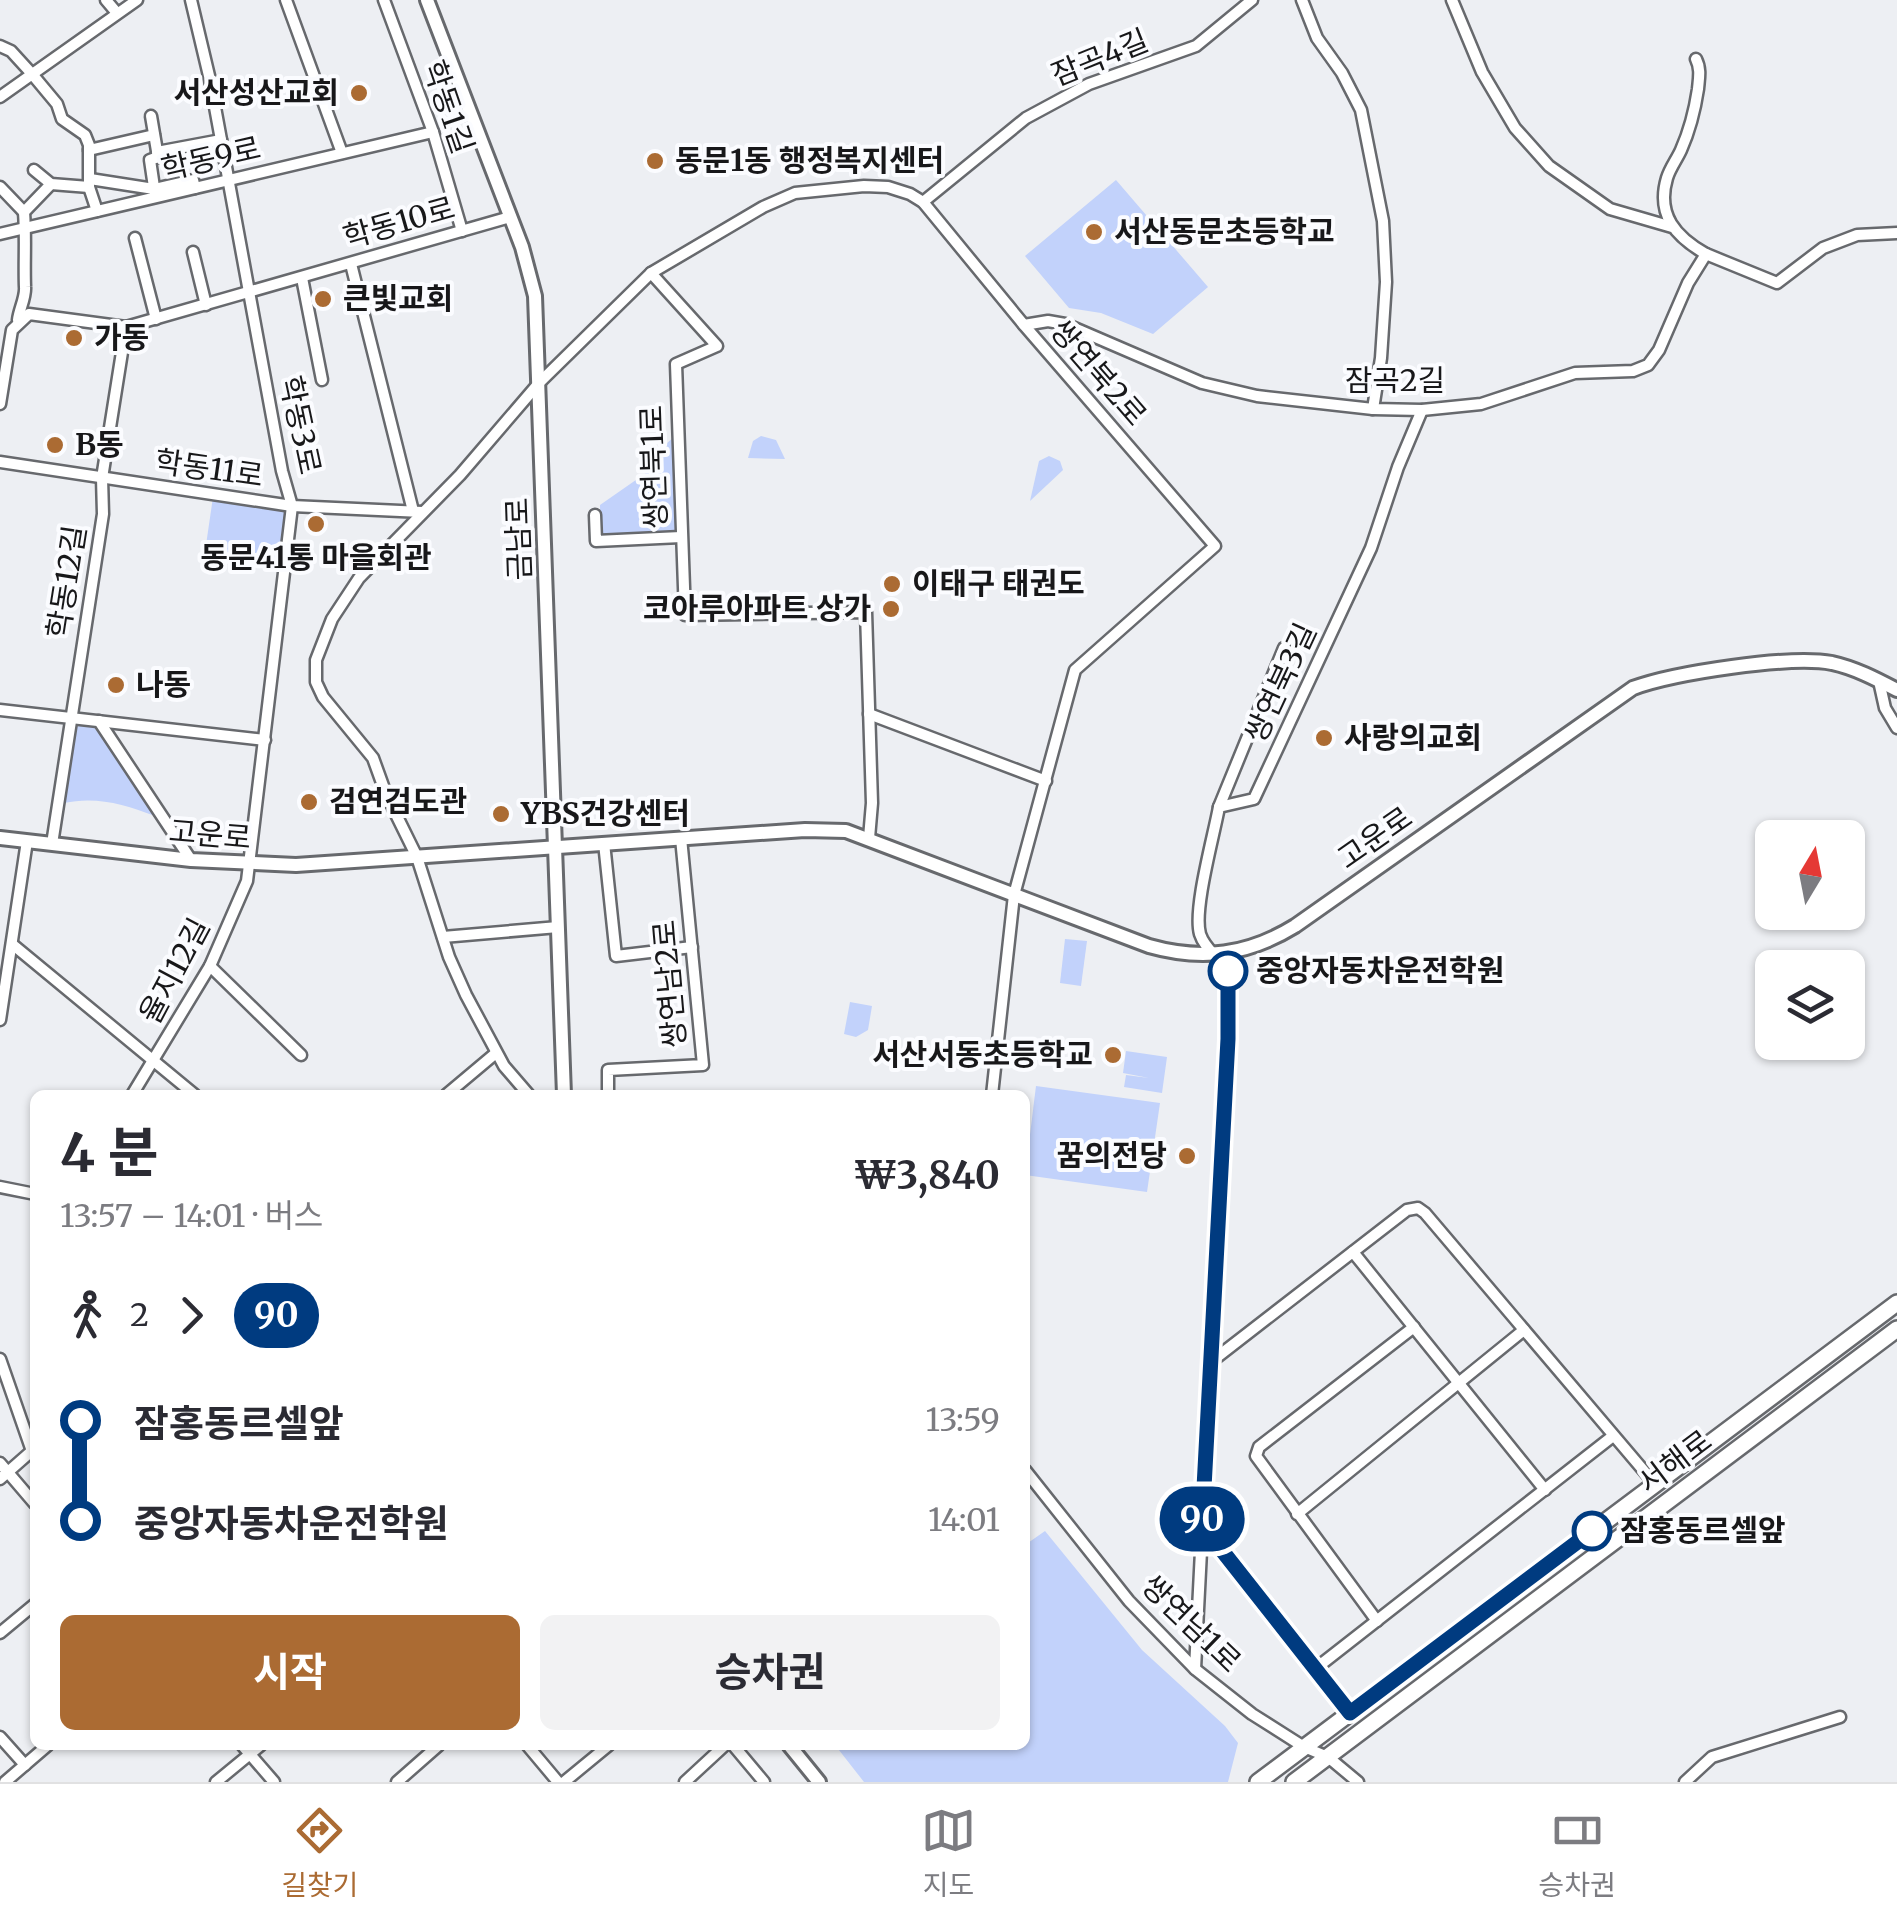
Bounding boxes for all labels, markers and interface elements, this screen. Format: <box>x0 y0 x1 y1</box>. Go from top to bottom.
street label: 잠곡4길 <box>1046 20 1154 94</box>
street label: 학동1길 <box>415 55 483 158</box>
place label: 서산성산교회 <box>173 73 339 111</box>
marker: 서산성산교회 <box>348 82 370 104</box>
street label: 학동9로 <box>157 128 264 188</box>
place label: 동문1동 행정복지센터 <box>675 141 944 179</box>
marker: 동문1동 행정복지센터 <box>644 150 666 172</box>
street label: 학동10로 <box>339 188 459 256</box>
place label: 서산동문초등학교 <box>1114 212 1335 250</box>
marker: 서산동문초등학교 <box>1083 221 1105 243</box>
place label: 큰빛교회 <box>343 279 453 317</box>
marker: 큰빛교회 <box>312 288 334 310</box>
street label: 쌍연북2로 <box>1042 311 1155 433</box>
place label: 가동 <box>94 318 149 356</box>
marker: 가동 <box>63 327 85 349</box>
street label: 잠곡2길 <box>1345 361 1445 399</box>
street label: 학동3로 <box>272 372 330 478</box>
street label: 쌍연북1로 <box>632 404 674 530</box>
place label: B동 <box>75 425 124 463</box>
marker: B동 <box>44 434 66 456</box>
street label: 학동11로 <box>153 442 266 494</box>
street label: 금남로 <box>498 497 538 581</box>
marker: 동문41통 마을회관 <box>305 513 327 535</box>
street label: 학동12길 <box>38 523 94 641</box>
place label: 동문41통 마을회관 <box>200 538 432 576</box>
place label: 이태구 태권도 <box>912 564 1085 602</box>
marker: 이태구 태권도 <box>881 573 903 595</box>
place label: 코아루아파트 상가 <box>643 589 871 627</box>
marker: 코아루아파트 상가 <box>880 598 902 620</box>
street label: 쌍연북3길 <box>1236 617 1324 748</box>
place label: 나동 <box>136 665 191 703</box>
marker: 나동 <box>105 674 127 696</box>
place label: 사랑의교회 <box>1344 718 1482 756</box>
marker: 사랑의교회 <box>1313 727 1335 749</box>
place label: 검연검도관 <box>329 782 467 820</box>
marker: 검연검도관 <box>298 791 320 813</box>
place label: YBS건강센터 <box>520 794 690 832</box>
street label: 고운로 <box>1330 798 1419 876</box>
marker: YBS건강센터 <box>490 803 512 825</box>
street label: 고운로 <box>167 811 253 857</box>
north arrow <box>1755 820 1865 930</box>
map controls <box>1755 820 1865 1060</box>
street label: 율지12길 <box>131 911 218 1030</box>
street label: 쌍연남2로 <box>644 919 694 1050</box>
button: layers <box>1755 950 1865 1060</box>
place label: 중앙자동차운전학원 <box>1256 951 1504 989</box>
marker: 중앙자동차운전학원 <box>1209 952 1247 990</box>
place label: 서산서동초등학교 <box>872 1035 1093 1073</box>
marker: 서산서동초등학교 <box>1102 1044 1124 1066</box>
text: 4 분 <box>60 1118 159 1187</box>
place label: 꿈의전당 <box>1057 1136 1167 1174</box>
marker: 꿈의전당 <box>1176 1145 1198 1167</box>
text: ₩3,840 <box>854 1152 1000 1199</box>
text: 13:57 – 14:01 · 버스 <box>60 1196 323 1236</box>
icon: walk <box>60 1288 115 1343</box>
icon: forward <box>164 1288 219 1343</box>
text: 90 <box>254 1293 299 1337</box>
text: 2 <box>130 1295 149 1335</box>
text: 잠홍동르셀앞 <box>134 1400 344 1447</box>
text: 13:59 <box>926 1400 1000 1440</box>
street label: 서해로 <box>1630 1421 1719 1501</box>
line badge: 90 <box>1157 1486 1247 1552</box>
text: 90 <box>1180 1497 1224 1541</box>
text: 중앙자동차운전학원 <box>134 1500 449 1547</box>
text: 14:01 <box>928 1500 1000 1540</box>
place label: 잠홍동르셀앞 <box>1620 1511 1786 1549</box>
marker: 잠홍동르셀앞 <box>1573 1512 1611 1550</box>
street label: 쌍연남1로 <box>1134 1567 1249 1680</box>
button: 시작 <box>60 1615 520 1730</box>
button: 승차권 <box>540 1615 1000 1730</box>
tab: 길찾기 <box>281 1803 359 1903</box>
tab: 지도 <box>921 1803 976 1903</box>
tab: 승차권 <box>1538 1803 1616 1903</box>

